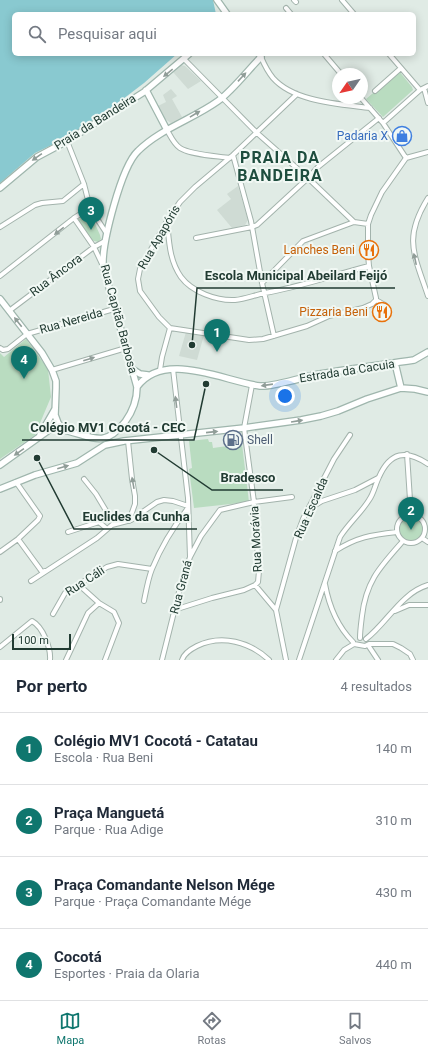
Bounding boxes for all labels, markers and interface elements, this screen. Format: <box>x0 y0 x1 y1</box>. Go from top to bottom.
search box <box>12 12 416 56</box>
icon: search <box>26 23 48 45</box>
text: Pesquisar aqui <box>58 25 157 43</box>
one-way arrow <box>162 68 173 77</box>
north arrow <box>332 68 368 104</box>
one-way arrow <box>237 72 246 82</box>
street label: Praia da Bandeira <box>52 91 138 153</box>
one-way arrow <box>189 111 201 118</box>
shop icon: Padaria X <box>391 125 413 147</box>
place label: Padaria X <box>337 129 388 143</box>
district label: PRAIA DA BANDEIRA <box>237 148 323 185</box>
one-way arrow <box>32 153 43 161</box>
pin: 3 <box>78 197 104 230</box>
street label: Rua Apapóris <box>135 203 183 271</box>
one-way arrow <box>53 226 64 235</box>
restaurant icon: Lanches Beni <box>358 239 380 261</box>
place label: Lanches Beni <box>284 243 355 257</box>
street label: Rua Âncora <box>27 250 85 299</box>
one-way arrow <box>412 253 418 265</box>
street label: Rua Capitão Barbosa <box>98 263 140 375</box>
callout: Escola Municipal Abeilard Feijó <box>197 263 395 288</box>
text: Escola Municipal Abeilard Feijó <box>205 268 387 283</box>
restaurant icon: Pizzaria Beni <box>371 301 393 323</box>
street label: Rua Nereida <box>38 305 104 337</box>
place label: Pizzaria Beni <box>299 305 368 319</box>
one-way arrow <box>14 317 22 328</box>
pin: 1 <box>204 319 230 352</box>
pin: 4 <box>11 346 37 379</box>
one-way arrow <box>83 356 95 362</box>
street label: Estrada da Cacuia <box>298 357 396 385</box>
one-way arrow <box>261 382 273 388</box>
your location <box>275 386 295 406</box>
one-way arrow <box>173 396 180 408</box>
callout: Colégio MV1 Cocotá - CEC <box>22 415 194 440</box>
one-way arrow <box>290 418 303 424</box>
text: Colégio MV1 Cocotá - CEC <box>30 420 186 435</box>
one-way arrow <box>206 428 218 435</box>
fuel station icon: Shell <box>222 429 244 451</box>
place label: Shell <box>247 433 273 447</box>
one-way arrow <box>14 448 24 456</box>
one-way arrow <box>57 464 69 470</box>
callout: Bradesco <box>212 465 283 490</box>
text: Bradesco <box>221 470 275 485</box>
street label: Rua Escalda <box>291 475 331 541</box>
one-way arrow <box>130 477 136 489</box>
pin: 2 <box>398 497 424 530</box>
callout: Euclides da Cunha <box>74 504 197 529</box>
street label: Rua Morávia <box>247 505 265 573</box>
text: Euclides da Cunha <box>82 509 190 524</box>
street label: Rua Graná <box>167 559 195 615</box>
street label: Rua Cáli <box>63 563 107 599</box>
scale bar <box>12 632 71 651</box>
text: 100 m <box>18 634 49 647</box>
text: Por perto <box>16 676 87 696</box>
text: 4 resultados <box>340 679 412 694</box>
text: Colégio MV1 Cocotá - Catatau <box>54 732 258 750</box>
text: 1 <box>25 741 33 756</box>
text: 140 m <box>375 741 412 756</box>
text: Escola · Rua Beni <box>54 750 153 765</box>
text: Praça Manguetá <box>54 804 164 822</box>
text: 2 <box>25 813 33 828</box>
text: 310 m <box>375 813 412 828</box>
text: Parque · Rua Adige <box>54 822 163 837</box>
text: Praça Comandante Nelson Mége <box>54 876 275 894</box>
text: 3 <box>25 885 33 900</box>
text: 430 m <box>375 885 412 900</box>
text: Parque · Praça Comandante Mége <box>54 894 251 909</box>
text: Cocotá <box>54 948 102 966</box>
text: 4 <box>25 957 33 972</box>
text: 440 m <box>375 957 412 972</box>
text: Esportes · Praia da Olaria <box>54 966 200 981</box>
tab: Mapa <box>57 1010 84 1047</box>
tab: Rotas <box>198 1010 226 1047</box>
tab: Salvos <box>339 1010 371 1047</box>

